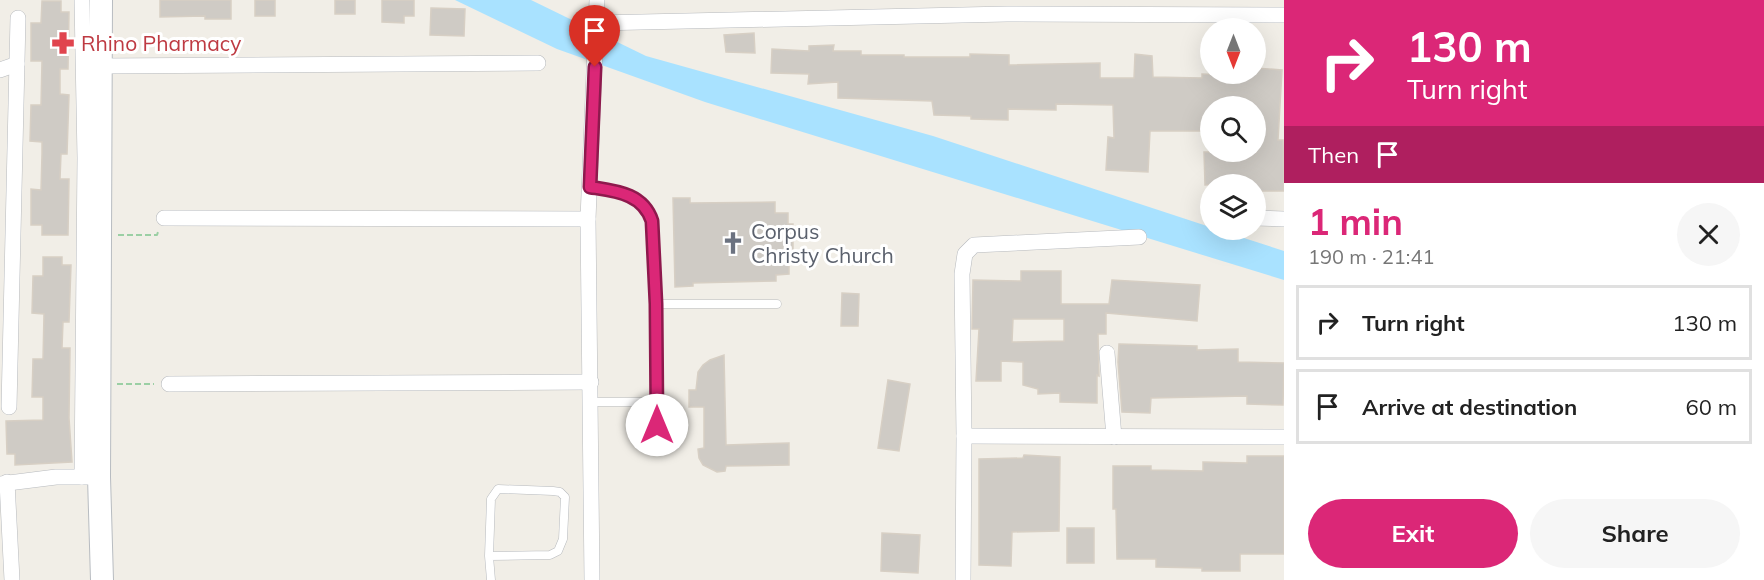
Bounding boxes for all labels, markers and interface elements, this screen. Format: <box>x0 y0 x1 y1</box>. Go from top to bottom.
pin <box>569 5 620 67</box>
icon: arrive <box>578 14 611 47</box>
north arrow <box>1200 18 1266 84</box>
map controls <box>1200 18 1266 240</box>
text: 130 m <box>1407 20 1532 73</box>
icon: right <box>1308 24 1386 102</box>
pharmacy icon: Rhino Pharmacy <box>50 30 76 56</box>
place label: Rhino Pharmacy <box>81 30 241 56</box>
text: Turn right <box>1407 72 1527 106</box>
button: search <box>1200 96 1266 162</box>
icon: arrive <box>1371 138 1404 171</box>
text: Then <box>1308 141 1359 169</box>
button: layers <box>1200 174 1266 240</box>
text: 1 min <box>1308 199 1403 244</box>
button: close <box>1677 203 1740 266</box>
place label: Corpus Christy Church <box>751 218 894 268</box>
church icon: Corpus Christy Church <box>720 230 746 256</box>
text: 190 m · 21:41 <box>1308 244 1434 269</box>
icon: right <box>1311 306 1344 339</box>
text: Turn right <box>1362 309 1465 337</box>
text: 130 m <box>1672 309 1737 337</box>
icon: arrive <box>1311 390 1344 423</box>
position arrow <box>625 393 689 457</box>
text: Arrive at destination <box>1362 393 1577 421</box>
text: 60 m <box>1686 393 1737 421</box>
button: Exit <box>1308 499 1518 568</box>
button: Share <box>1530 499 1740 568</box>

